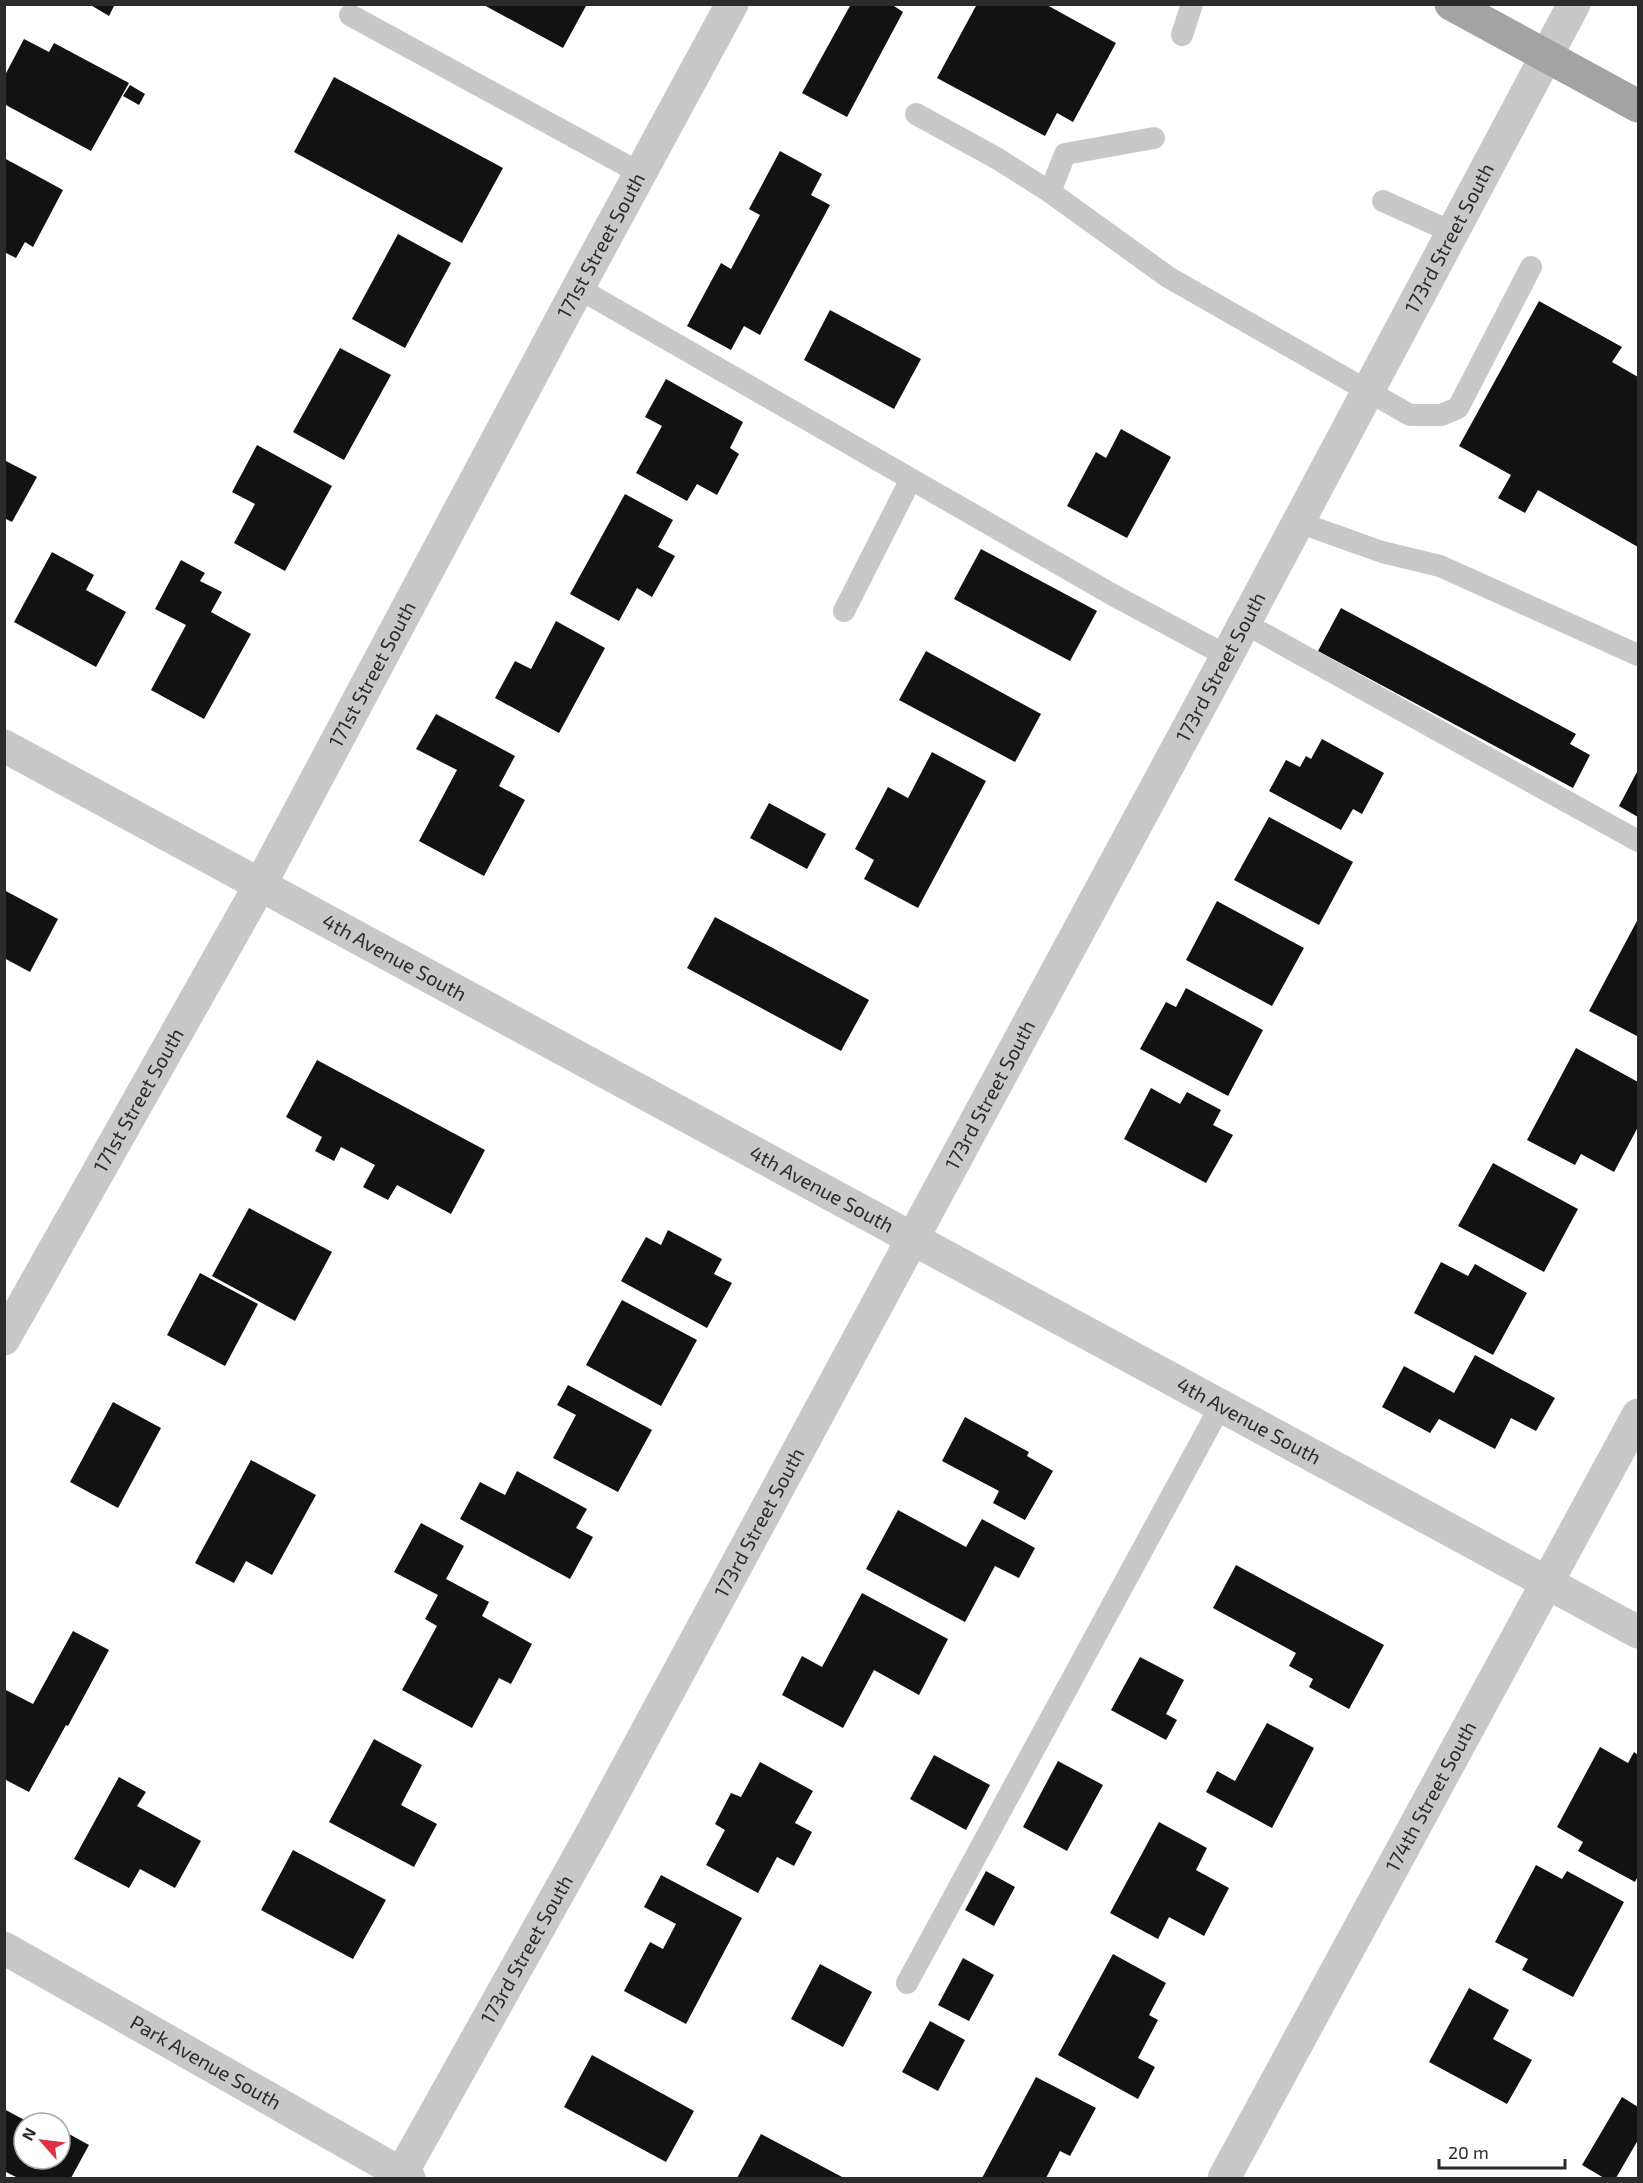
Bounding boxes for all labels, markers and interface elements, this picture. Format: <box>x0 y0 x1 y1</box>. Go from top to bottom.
street label: 173rd Street South <box>1399 159 1498 317</box>
street label: 171st Street South <box>551 168 649 322</box>
street label: 173rd Street South <box>1170 588 1270 746</box>
street label: 171st Street South <box>323 597 420 751</box>
street label: 4th Avenue South <box>319 908 471 1006</box>
street label: 173rd Street South <box>939 1015 1039 1173</box>
street label: 171st Street South <box>88 1023 188 1176</box>
street label: 4th Avenue South <box>746 1140 898 1237</box>
street label: 4th Avenue South <box>1173 1371 1325 1469</box>
street label: 173rd Street South <box>708 1443 809 1601</box>
street label: 174th Street South <box>1380 1717 1481 1875</box>
street label: 173rd Street South <box>475 1870 577 2027</box>
street label: Park Avenue South <box>127 2009 286 2114</box>
north arrow <box>12 2111 72 2171</box>
text: N <box>17 2124 39 2143</box>
scale bar <box>1439 2132 1565 2170</box>
text: 20 m <box>1448 2141 1489 2163</box>

